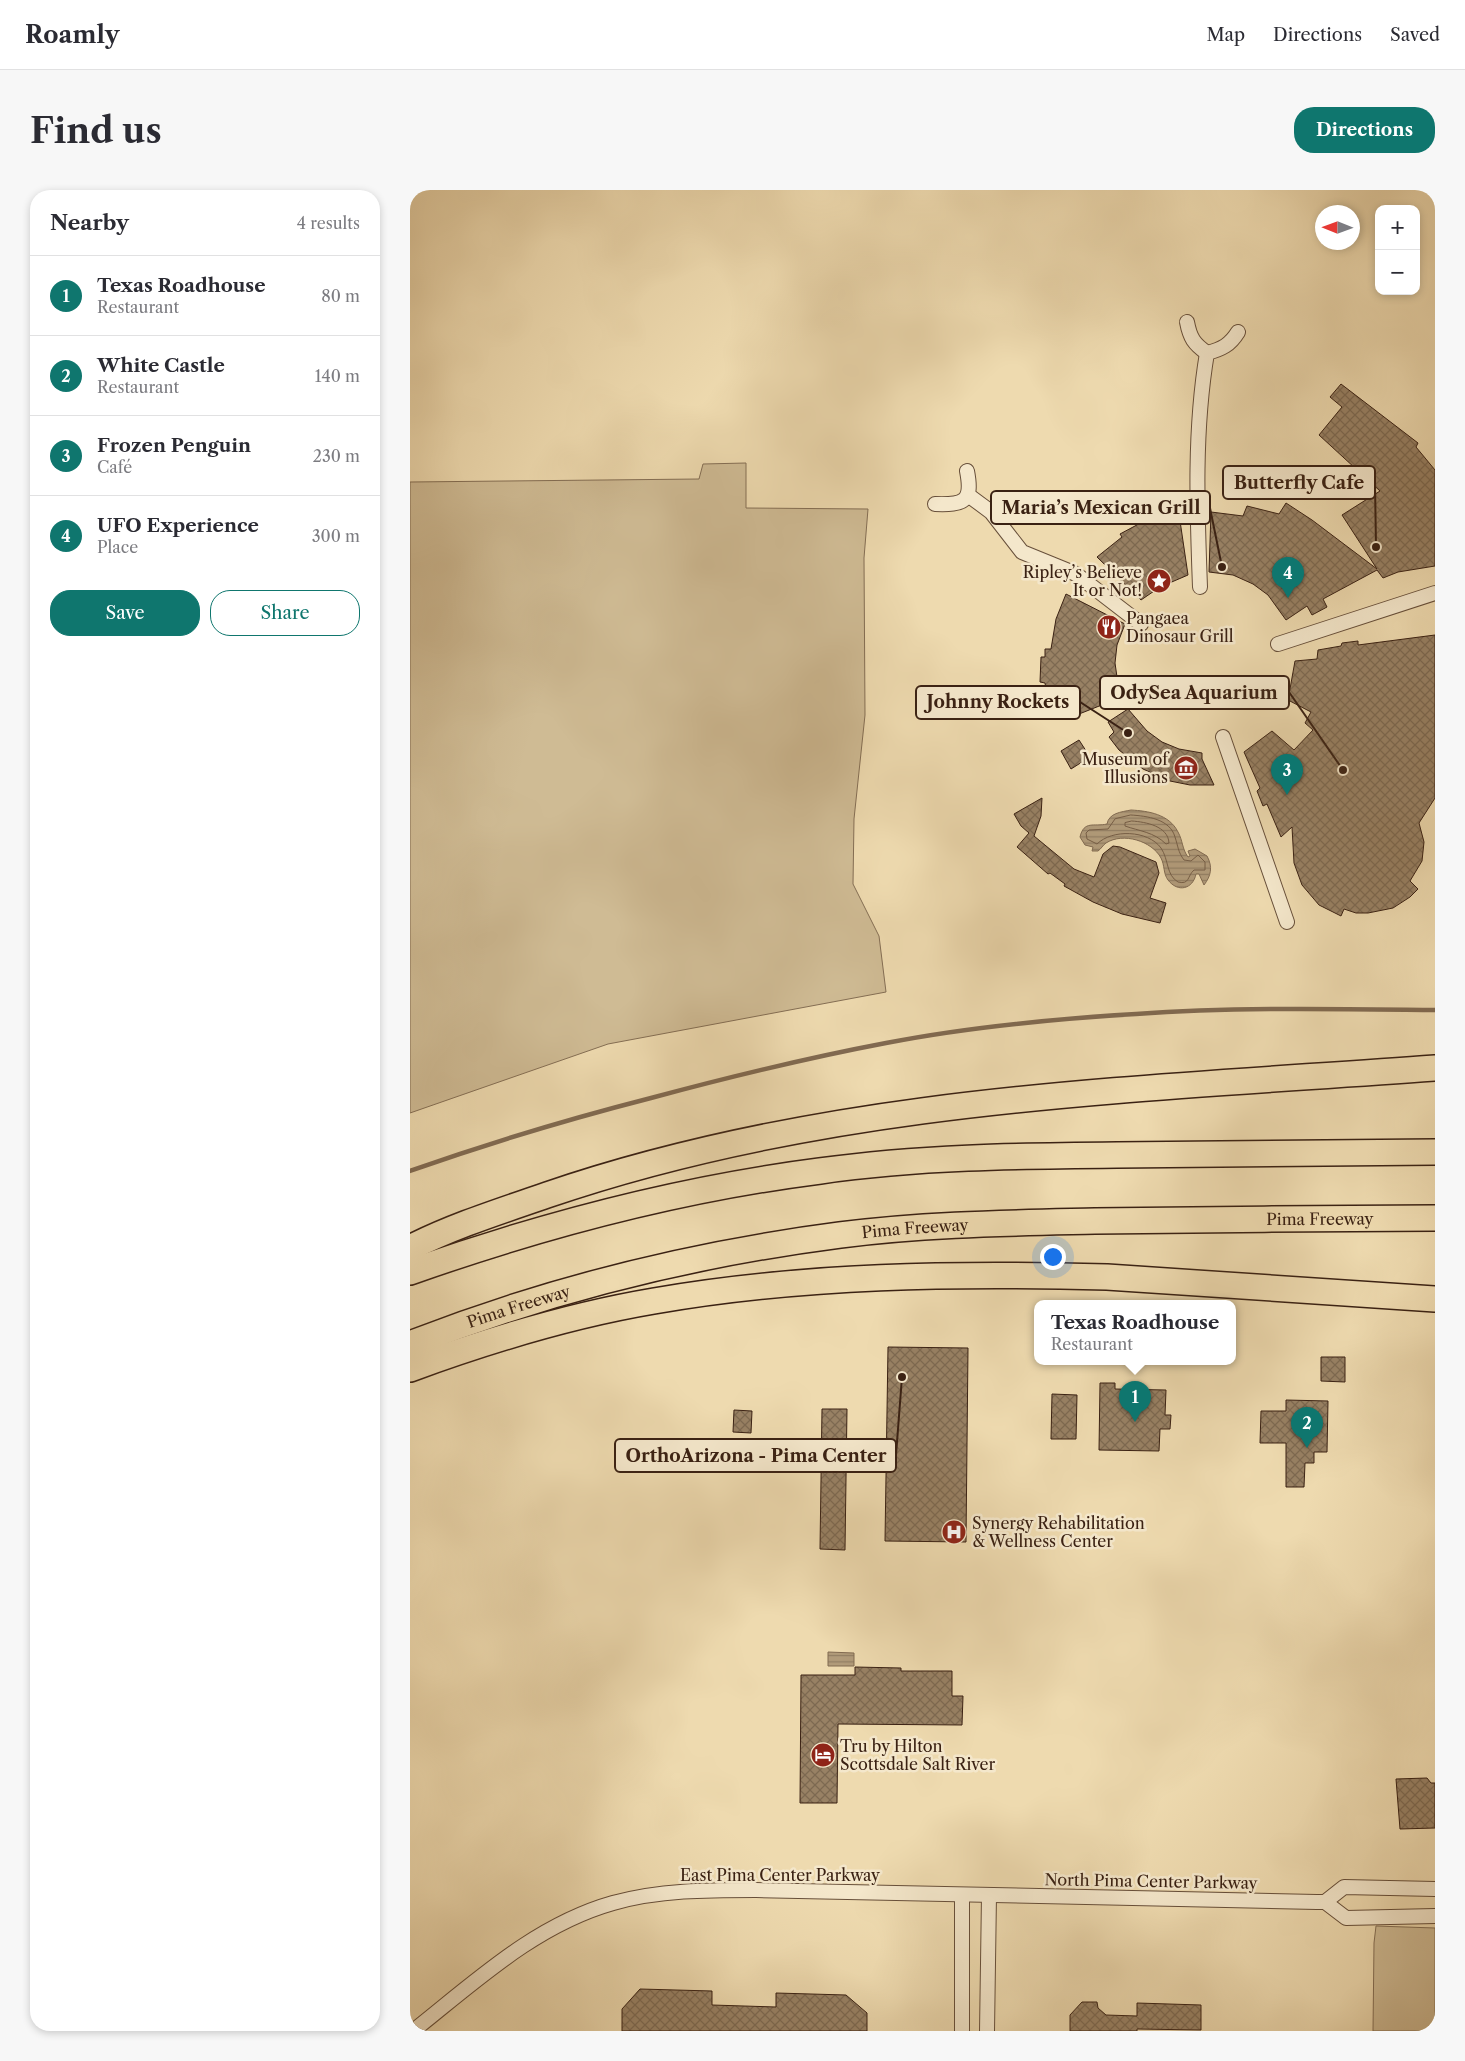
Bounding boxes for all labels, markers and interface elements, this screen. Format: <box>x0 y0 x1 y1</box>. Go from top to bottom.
text: Roamly <box>25 20 119 49</box>
text: Map <box>1206 24 1245 46</box>
text: Directions <box>1273 24 1362 46</box>
text: Saved <box>1390 24 1440 46</box>
button: Directions <box>1294 107 1435 153</box>
text: Find us <box>30 109 162 152</box>
north arrow <box>1315 205 1360 250</box>
map controls <box>1375 205 1420 295</box>
button: + <box>1375 205 1420 250</box>
text: Nearby <box>50 210 129 235</box>
text: 4 results <box>297 213 360 233</box>
button: − <box>1375 250 1420 295</box>
text: Texas Roadhouse <box>97 274 266 297</box>
text: 1 <box>62 286 70 306</box>
text: 80 m <box>321 286 360 306</box>
text: Restaurant <box>97 297 179 317</box>
text: White Castle <box>97 354 225 377</box>
text: 2 <box>61 366 71 386</box>
text: 140 m <box>315 366 360 386</box>
text: Restaurant <box>97 377 179 397</box>
text: Frozen Penguin <box>97 434 251 457</box>
text: 3 <box>61 446 71 466</box>
text: 230 m <box>313 446 360 466</box>
text: Café <box>97 457 132 477</box>
callout: Butterfly Cafe <box>1223 466 1375 499</box>
text: Butterfly Cafe <box>1234 472 1365 494</box>
callout: Maria’s Mexican Grill <box>991 491 1210 524</box>
text: Maria’s Mexican Grill <box>1001 497 1201 519</box>
text: UFO Experience <box>97 514 259 537</box>
text: 4 <box>61 526 71 546</box>
text: 300 m <box>312 526 360 546</box>
text: Place <box>97 537 138 557</box>
pin: 4 <box>1272 557 1304 598</box>
place label: Ripley’s Believe It or Not! <box>1023 562 1142 600</box>
place icon: Ripley’s Believe It or Not! <box>1146 568 1172 594</box>
button: Save <box>50 590 200 636</box>
button: Share <box>210 590 360 636</box>
place label: Pangaea Dinosaur Grill <box>1126 608 1234 646</box>
restaurant icon: Pangaea Dinosaur Grill <box>1096 614 1122 640</box>
callout: OdySea Aquarium <box>1100 676 1289 709</box>
text: OdySea Aquarium <box>1110 682 1278 704</box>
callout: Johnny Rockets <box>916 686 1080 719</box>
text: Johnny Rockets <box>924 691 1069 713</box>
place label: Museum of Illusions <box>1082 749 1170 787</box>
pin: 3 <box>1271 754 1303 795</box>
museum icon: Museum of Illusions <box>1173 755 1199 781</box>
street label: Pima Freeway <box>1266 1208 1375 1229</box>
street label: Pima Freeway <box>860 1215 970 1242</box>
your location <box>1040 1244 1066 1270</box>
street label: Pima Freeway <box>464 1280 574 1332</box>
popup <box>1034 1300 1236 1365</box>
text: Texas Roadhouse <box>1051 1311 1219 1334</box>
text: Restaurant <box>1051 1334 1133 1354</box>
pin: 1 <box>1119 1381 1151 1422</box>
pin: 2 <box>1291 1407 1323 1448</box>
callout: OrthoArizona - Pima Center <box>615 1439 896 1472</box>
text: OrthoArizona - Pima Center <box>626 1445 887 1467</box>
place label: Synergy Rehabilitation & Wellness Center <box>972 1513 1145 1551</box>
hospital icon: Synergy Rehabilitation & Wellness Center <box>941 1519 967 1545</box>
place label: Tru by Hilton Scottsdale Salt River <box>840 1736 995 1774</box>
hotel icon: Tru by Hilton Scottsdale Salt River <box>810 1742 836 1768</box>
street label: East Pima Center Parkway <box>680 1865 881 1885</box>
street label: North Pima Center Parkway <box>1044 1869 1259 1893</box>

